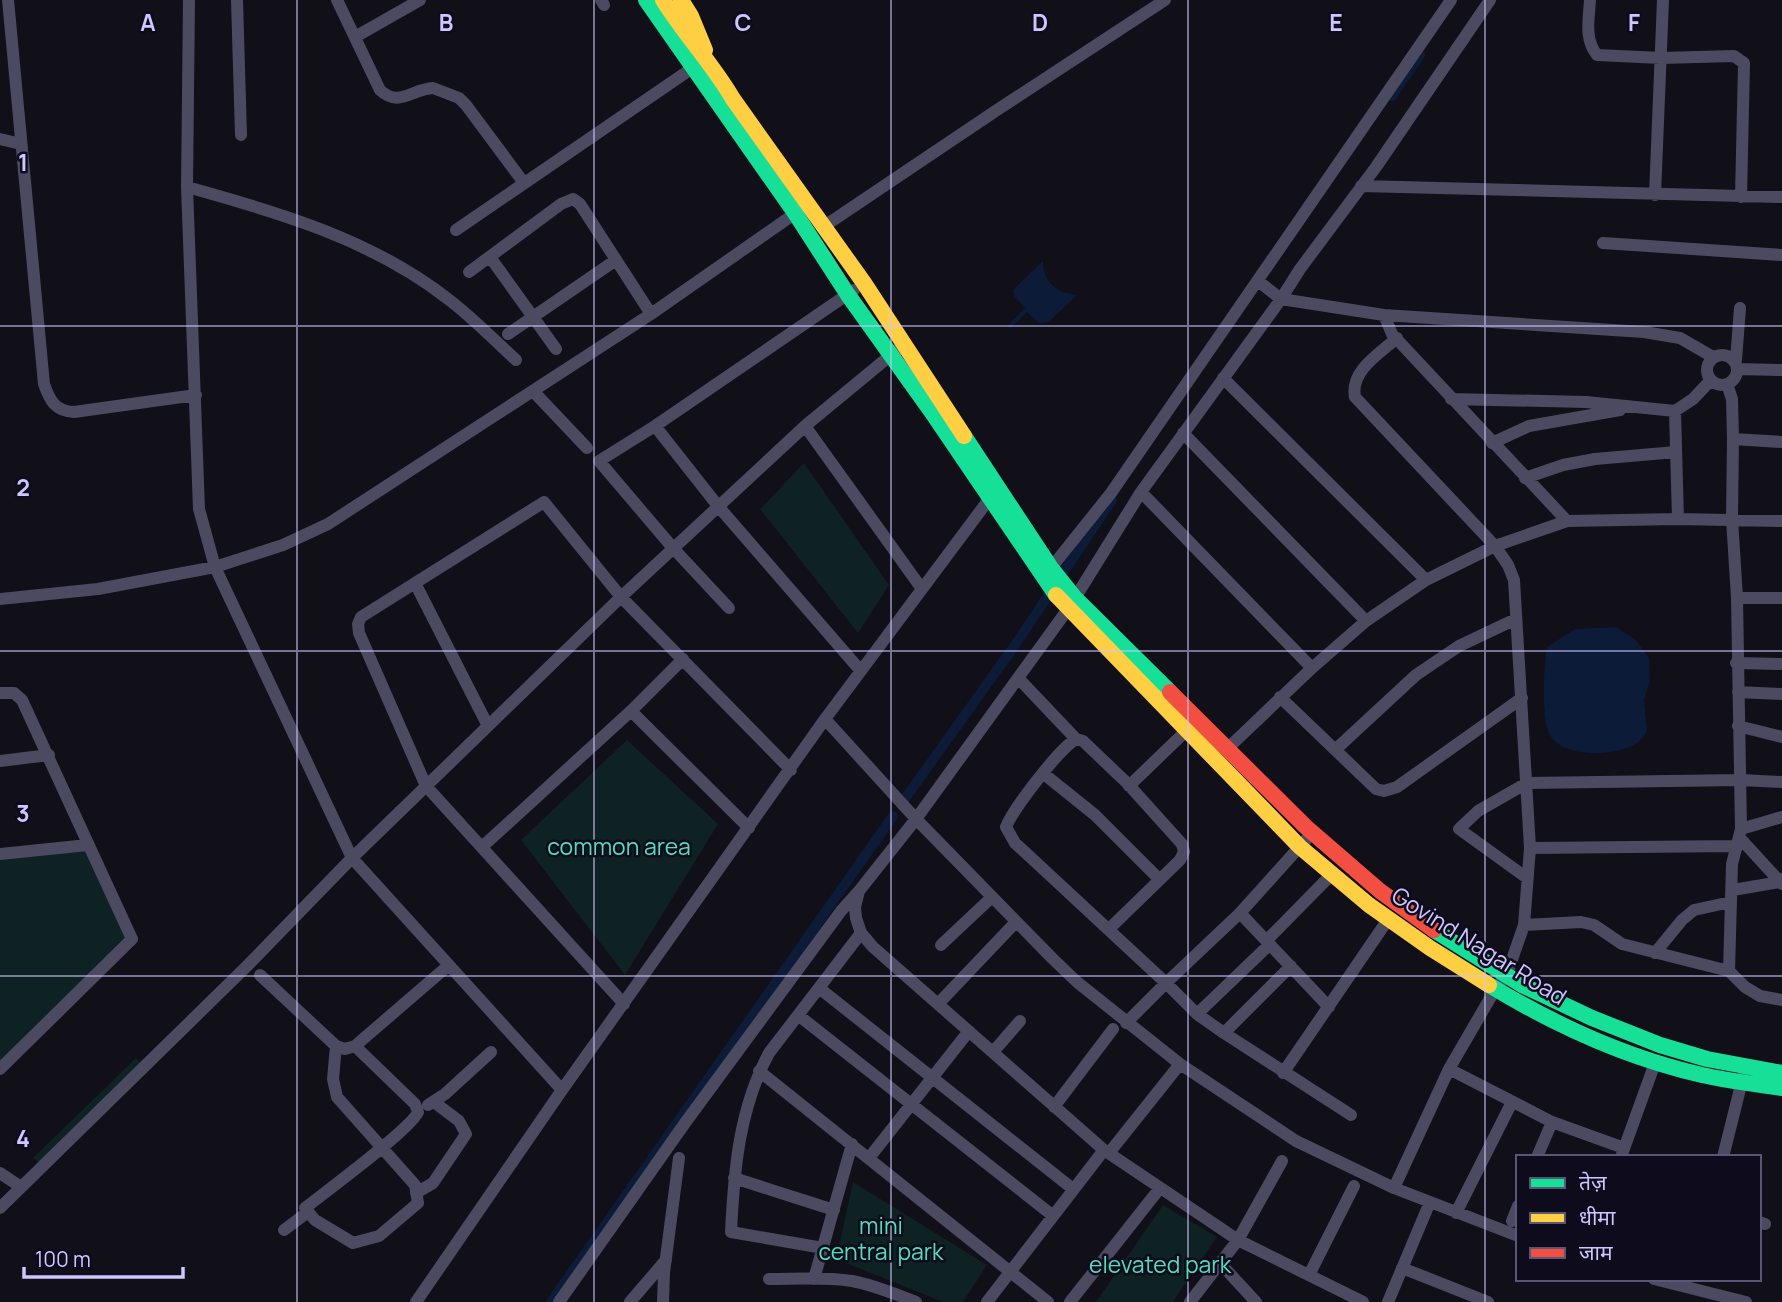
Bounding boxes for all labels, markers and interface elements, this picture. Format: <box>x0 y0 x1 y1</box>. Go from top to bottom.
text: A <box>140 6 156 38</box>
text: B <box>439 6 453 38</box>
text: C <box>735 6 752 38</box>
text: D <box>1032 6 1048 38</box>
text: E <box>1329 6 1343 38</box>
text: F <box>1628 6 1640 38</box>
text: 1 <box>18 146 28 178</box>
text: 2 <box>16 471 30 503</box>
text: 3 <box>16 797 30 829</box>
park label: common area <box>547 830 691 862</box>
street label: Govind Nagar Road <box>1386 878 1573 1012</box>
text: 4 <box>16 1122 30 1154</box>
legend <box>1516 1155 1761 1281</box>
text: तेज़ <box>1579 1168 1607 1196</box>
text: धीमा <box>1579 1203 1616 1231</box>
park label: mini central park <box>818 1209 944 1267</box>
scale bar <box>24 1236 184 1280</box>
text: जाम <box>1579 1238 1613 1266</box>
text: 100 m <box>35 1245 91 1273</box>
park label: elevated park <box>1089 1248 1232 1280</box>

